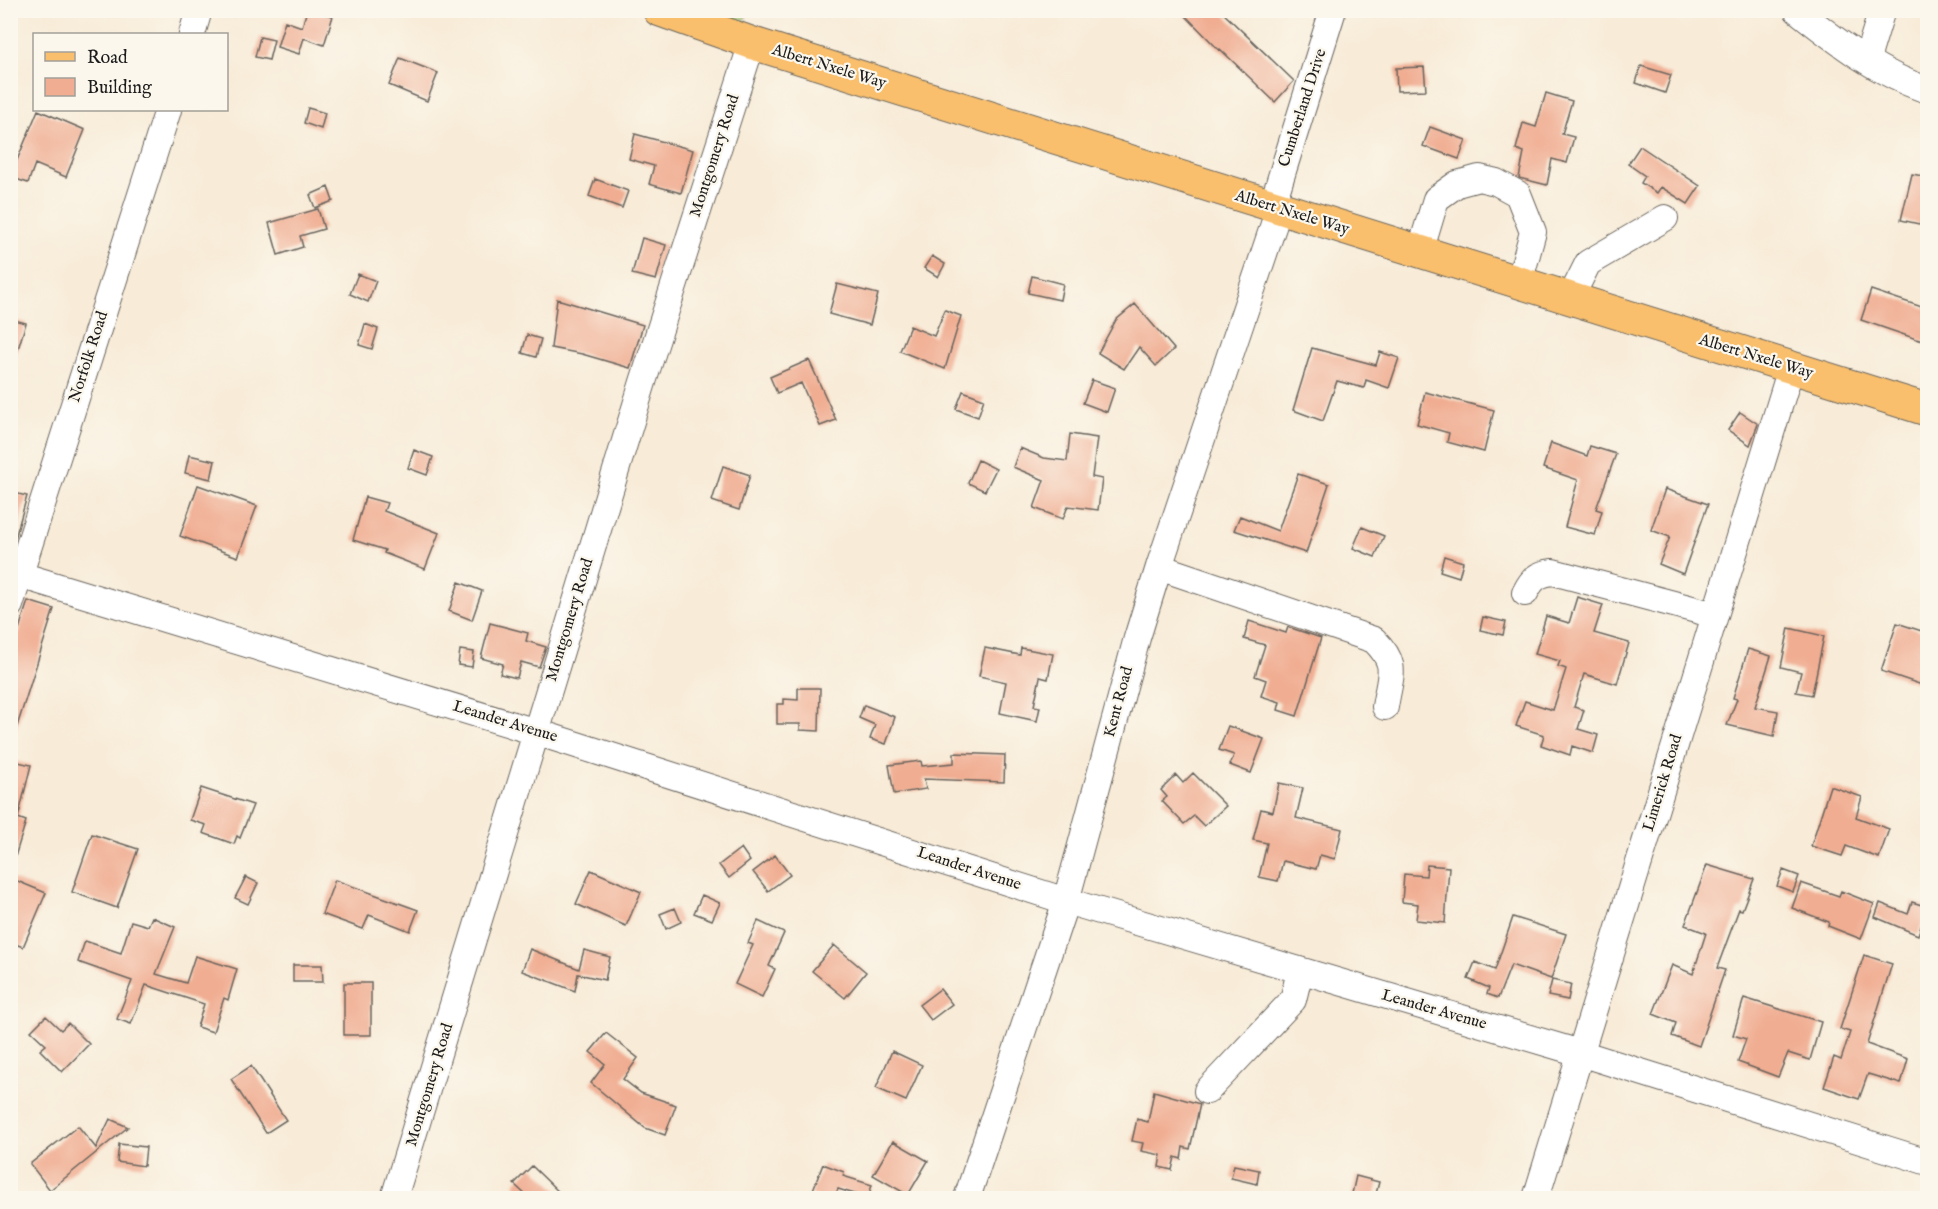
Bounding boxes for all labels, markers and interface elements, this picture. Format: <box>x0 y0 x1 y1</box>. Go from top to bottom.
legend <box>33 33 228 111</box>
street label: Albert Nxele Way <box>768 40 889 94</box>
street label: Cumberland Drive <box>1274 46 1332 170</box>
text: Road <box>87 47 128 70</box>
text: Building <box>87 77 152 100</box>
street label: Montgomery Road <box>686 92 744 220</box>
street label: Albert Nxele Way <box>1231 186 1352 240</box>
street label: Norfolk Road <box>65 308 113 405</box>
street label: Albert Nxele Way <box>1695 330 1816 384</box>
street label: Montgomery Road <box>542 556 598 684</box>
street label: Kent Road <box>1100 664 1138 740</box>
street label: Leander Avenue <box>450 697 560 747</box>
street label: Limerick Road <box>1639 732 1687 834</box>
street label: Leander Avenue <box>914 843 1024 895</box>
street label: Leander Avenue <box>1379 985 1489 1035</box>
street label: Montgomery Road <box>402 1021 458 1149</box>

